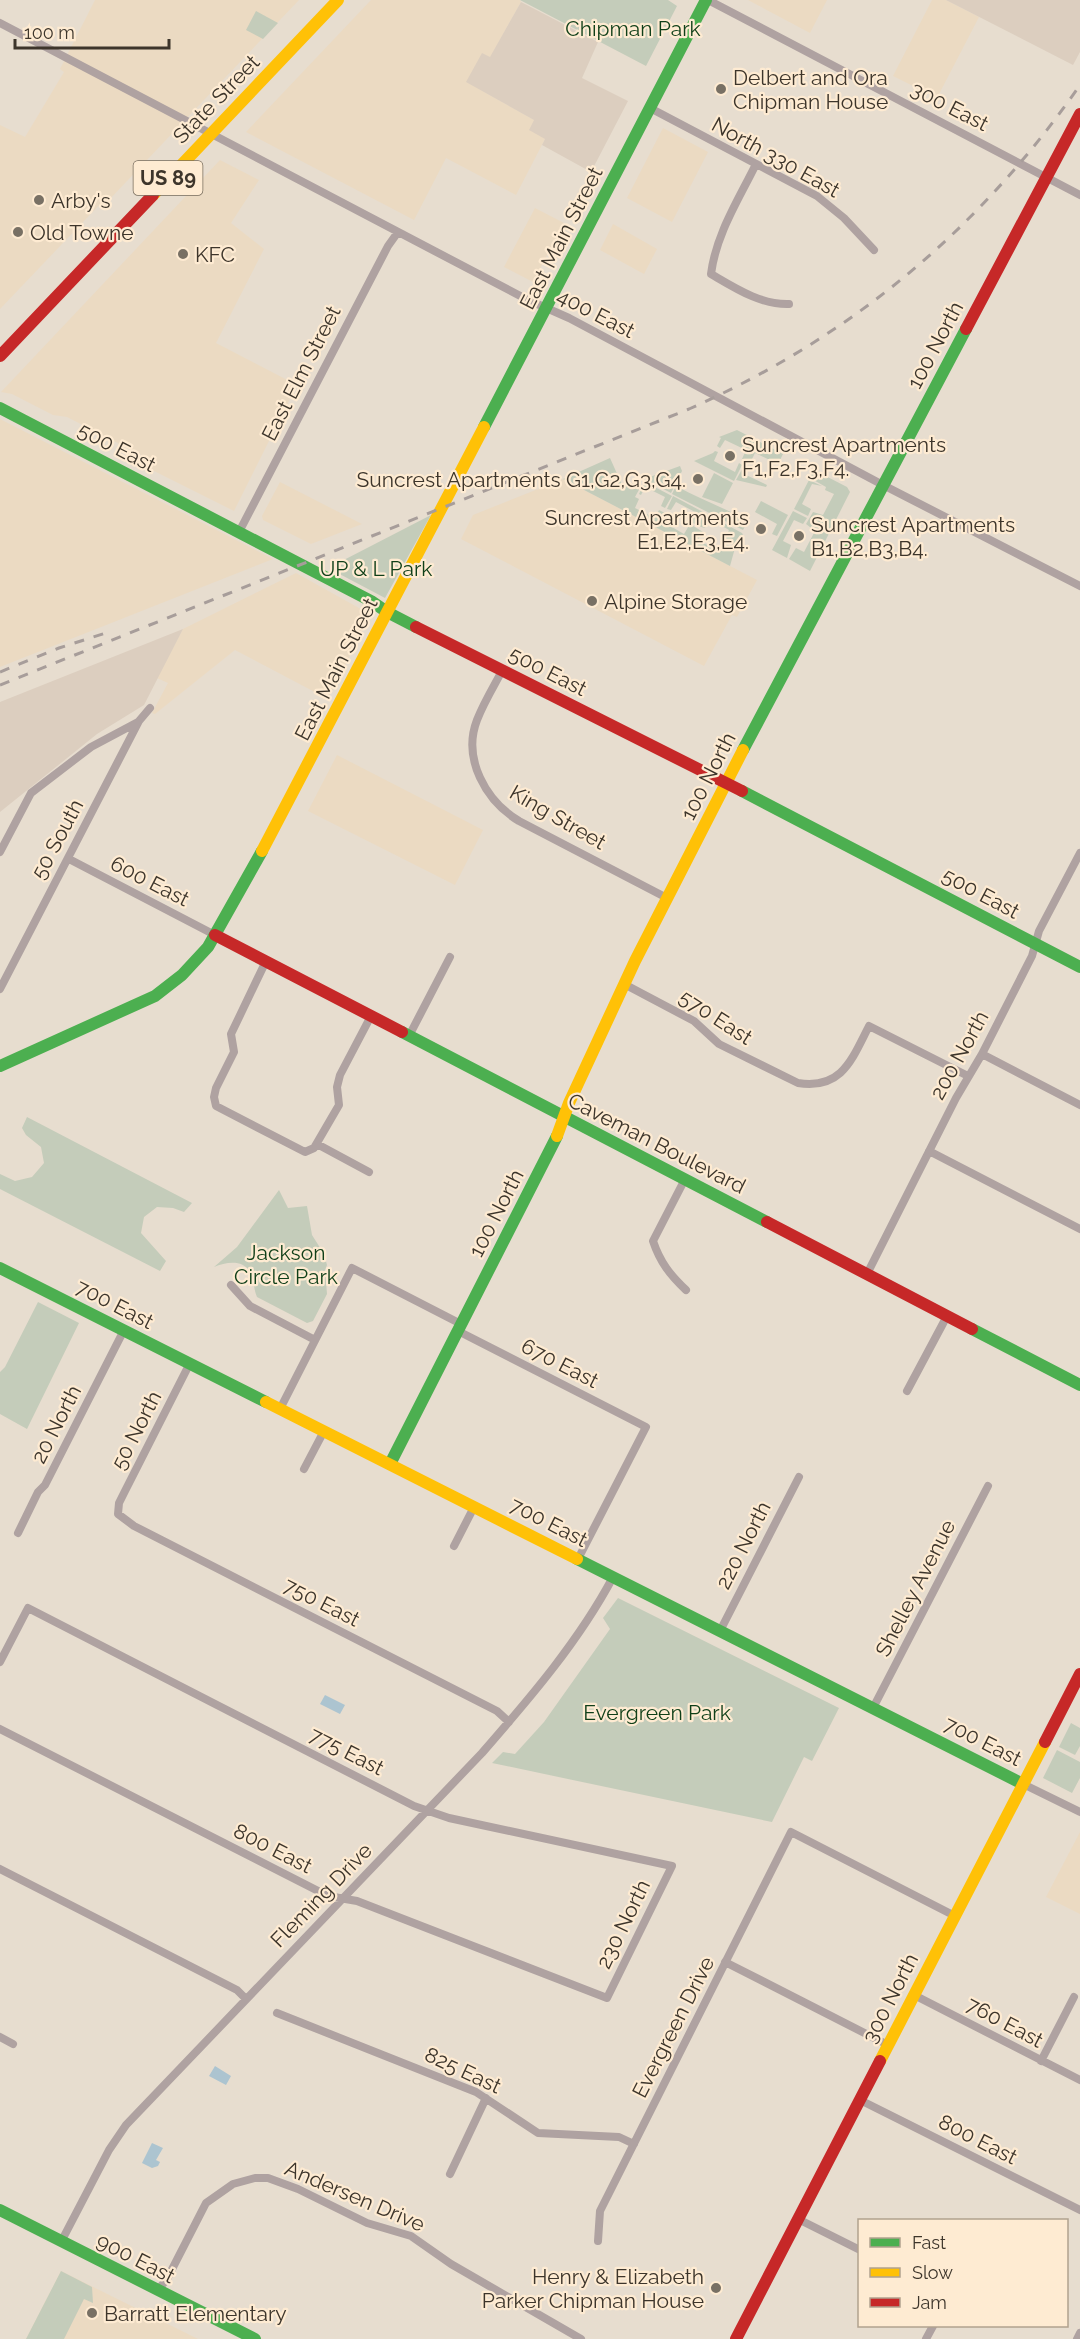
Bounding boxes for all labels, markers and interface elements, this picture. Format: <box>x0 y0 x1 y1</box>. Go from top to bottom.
scale bar <box>15 12 170 50</box>
park label: Chipman Park <box>565 16 701 41</box>
text: 100 m <box>24 22 75 43</box>
street label: State Street <box>168 49 264 149</box>
place label: Delbert and Ora Chipman House <box>733 65 888 114</box>
street label: 300 East <box>907 76 993 136</box>
marker: Delbert and Ora Chipman House <box>714 82 728 96</box>
street label: North 330 East <box>708 112 844 202</box>
road number: US 89 <box>134 161 202 195</box>
street label: East Main Street <box>514 162 608 314</box>
place label: Arby's <box>51 188 111 213</box>
marker: Arby's <box>32 193 46 207</box>
place label: Old Towne <box>30 220 134 245</box>
marker: Old Towne <box>11 225 25 239</box>
place label: KFC <box>195 242 235 267</box>
marker: KFC <box>176 247 190 261</box>
street label: 400 East <box>553 283 639 343</box>
street label: 100 North <box>902 297 968 393</box>
street label: East Elm Street <box>256 301 346 445</box>
street label: 500 East <box>74 417 160 477</box>
place label: Suncrest Apartments F1,F2,F3,F4. <box>742 432 946 481</box>
marker: Suncrest Apartments F1,F2,F3,F4. <box>723 449 737 463</box>
place label: Suncrest Apartments G1,G2,G3,G4. <box>357 467 686 492</box>
marker: Suncrest Apartments G1,G2,G3,G4. <box>691 472 705 486</box>
place label: Suncrest Apartments E1,E2,E3,E4. <box>545 505 749 554</box>
place label: Suncrest Apartments B1,B2,B3,B4. <box>811 512 1015 561</box>
marker: Suncrest Apartments E1,E2,E3,E4. <box>754 522 768 536</box>
marker: Suncrest Apartments B1,B2,B3,B4. <box>792 529 806 543</box>
park label: UP & L Park <box>320 556 432 581</box>
place label: Alpine Storage <box>604 589 747 614</box>
street label: East Main Street <box>289 593 383 745</box>
marker: Alpine Storage <box>585 594 599 608</box>
street label: 500 East <box>505 641 591 701</box>
street label: 100 North <box>675 728 741 824</box>
street label: King Street <box>505 779 611 855</box>
street label: 50 South <box>26 795 88 883</box>
street label: 600 East <box>106 851 194 911</box>
street label: 500 East <box>938 862 1024 924</box>
street label: 570 East <box>675 984 757 1050</box>
street label: 200 North <box>925 1006 993 1104</box>
street label: Caveman Boulevard <box>564 1087 750 1199</box>
street label: 100 North <box>463 1165 529 1261</box>
park label: Jackson Circle Park <box>234 1240 338 1289</box>
street label: 700 East <box>72 1274 158 1334</box>
street label: 670 East <box>517 1333 603 1393</box>
street label: 20 North <box>26 1381 86 1467</box>
street label: 50 North <box>106 1387 166 1473</box>
street label: 700 East <box>506 1492 592 1552</box>
street label: 220 North <box>710 1497 776 1593</box>
street label: Shelley Avenue <box>870 1516 960 1660</box>
street label: 750 East <box>280 1572 364 1632</box>
park label: Evergreen Park <box>583 1700 731 1725</box>
street label: 700 East <box>940 1711 1026 1771</box>
street label: 775 East <box>306 1722 388 1780</box>
street label: 800 East <box>230 1818 316 1878</box>
street label: Fleming Drive <box>265 1838 377 1952</box>
street label: 230 North <box>591 1876 655 1972</box>
street label: 300 North <box>857 1949 923 2047</box>
street label: Evergreen Drive <box>627 1952 719 2102</box>
street label: 760 East <box>962 1991 1048 2053</box>
street label: 825 East <box>421 2041 505 2099</box>
street label: 800 East <box>935 2109 1021 2169</box>
street label: Andersen Drive <box>281 2155 429 2237</box>
legend <box>858 2219 1068 2327</box>
street label: 900 East <box>93 2228 179 2288</box>
text: Fast <box>912 2232 946 2253</box>
text: Slow <box>912 2262 953 2283</box>
place label: Henry & Elizabeth Parker Chipman House <box>482 2264 704 2313</box>
marker: Henry & Elizabeth Parker Chipman House <box>709 2281 723 2295</box>
text: Jam <box>912 2292 947 2313</box>
place label: Barratt Elementary <box>104 2301 287 2326</box>
marker: Barratt Elementary <box>85 2306 99 2320</box>

